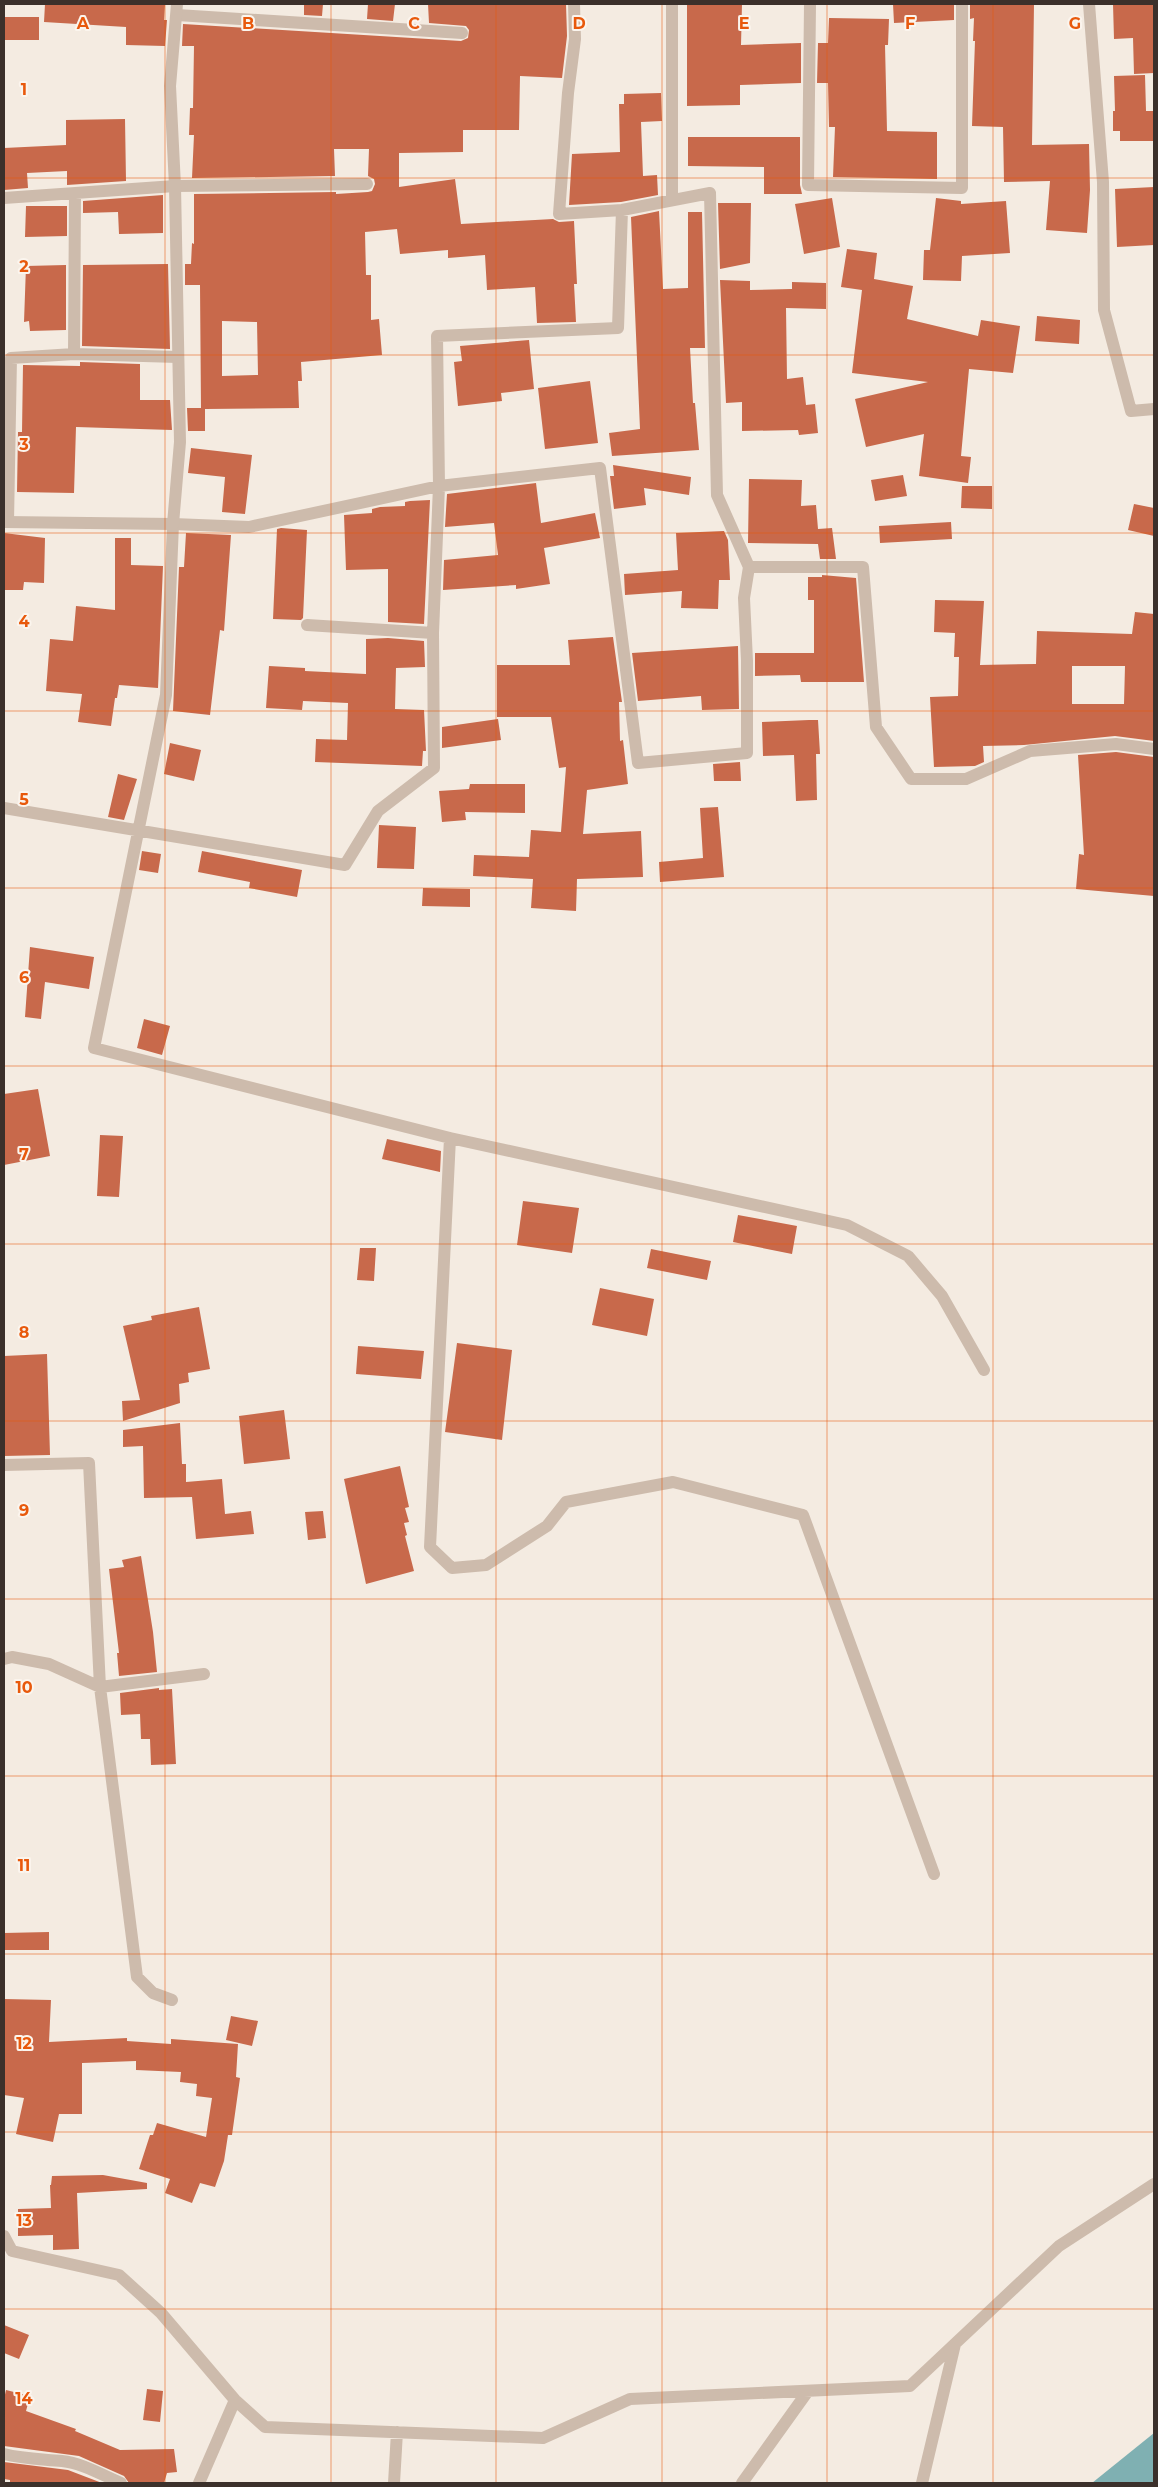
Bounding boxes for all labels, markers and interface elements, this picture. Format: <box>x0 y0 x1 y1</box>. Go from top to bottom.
text: A <box>76 14 90 33</box>
text: B <box>242 14 254 33</box>
text: C <box>408 14 420 33</box>
text: D <box>572 14 586 33</box>
text: E <box>739 14 749 33</box>
text: F <box>905 14 915 33</box>
text: G <box>1069 14 1081 33</box>
text: 1 <box>21 80 27 99</box>
text: 2 <box>19 257 29 276</box>
text: 3 <box>18 435 29 454</box>
text: 4 <box>18 612 30 631</box>
text: 5 <box>19 790 29 809</box>
text: 6 <box>19 968 29 987</box>
text: 7 <box>19 1145 29 1164</box>
text: 8 <box>19 1323 29 1342</box>
text: 9 <box>19 1501 29 1520</box>
text: 10 <box>15 1678 33 1697</box>
text: 11 <box>18 1856 30 1875</box>
text: 12 <box>16 2034 32 2053</box>
text: 13 <box>16 2211 32 2230</box>
text: 14 <box>15 2389 33 2408</box>

